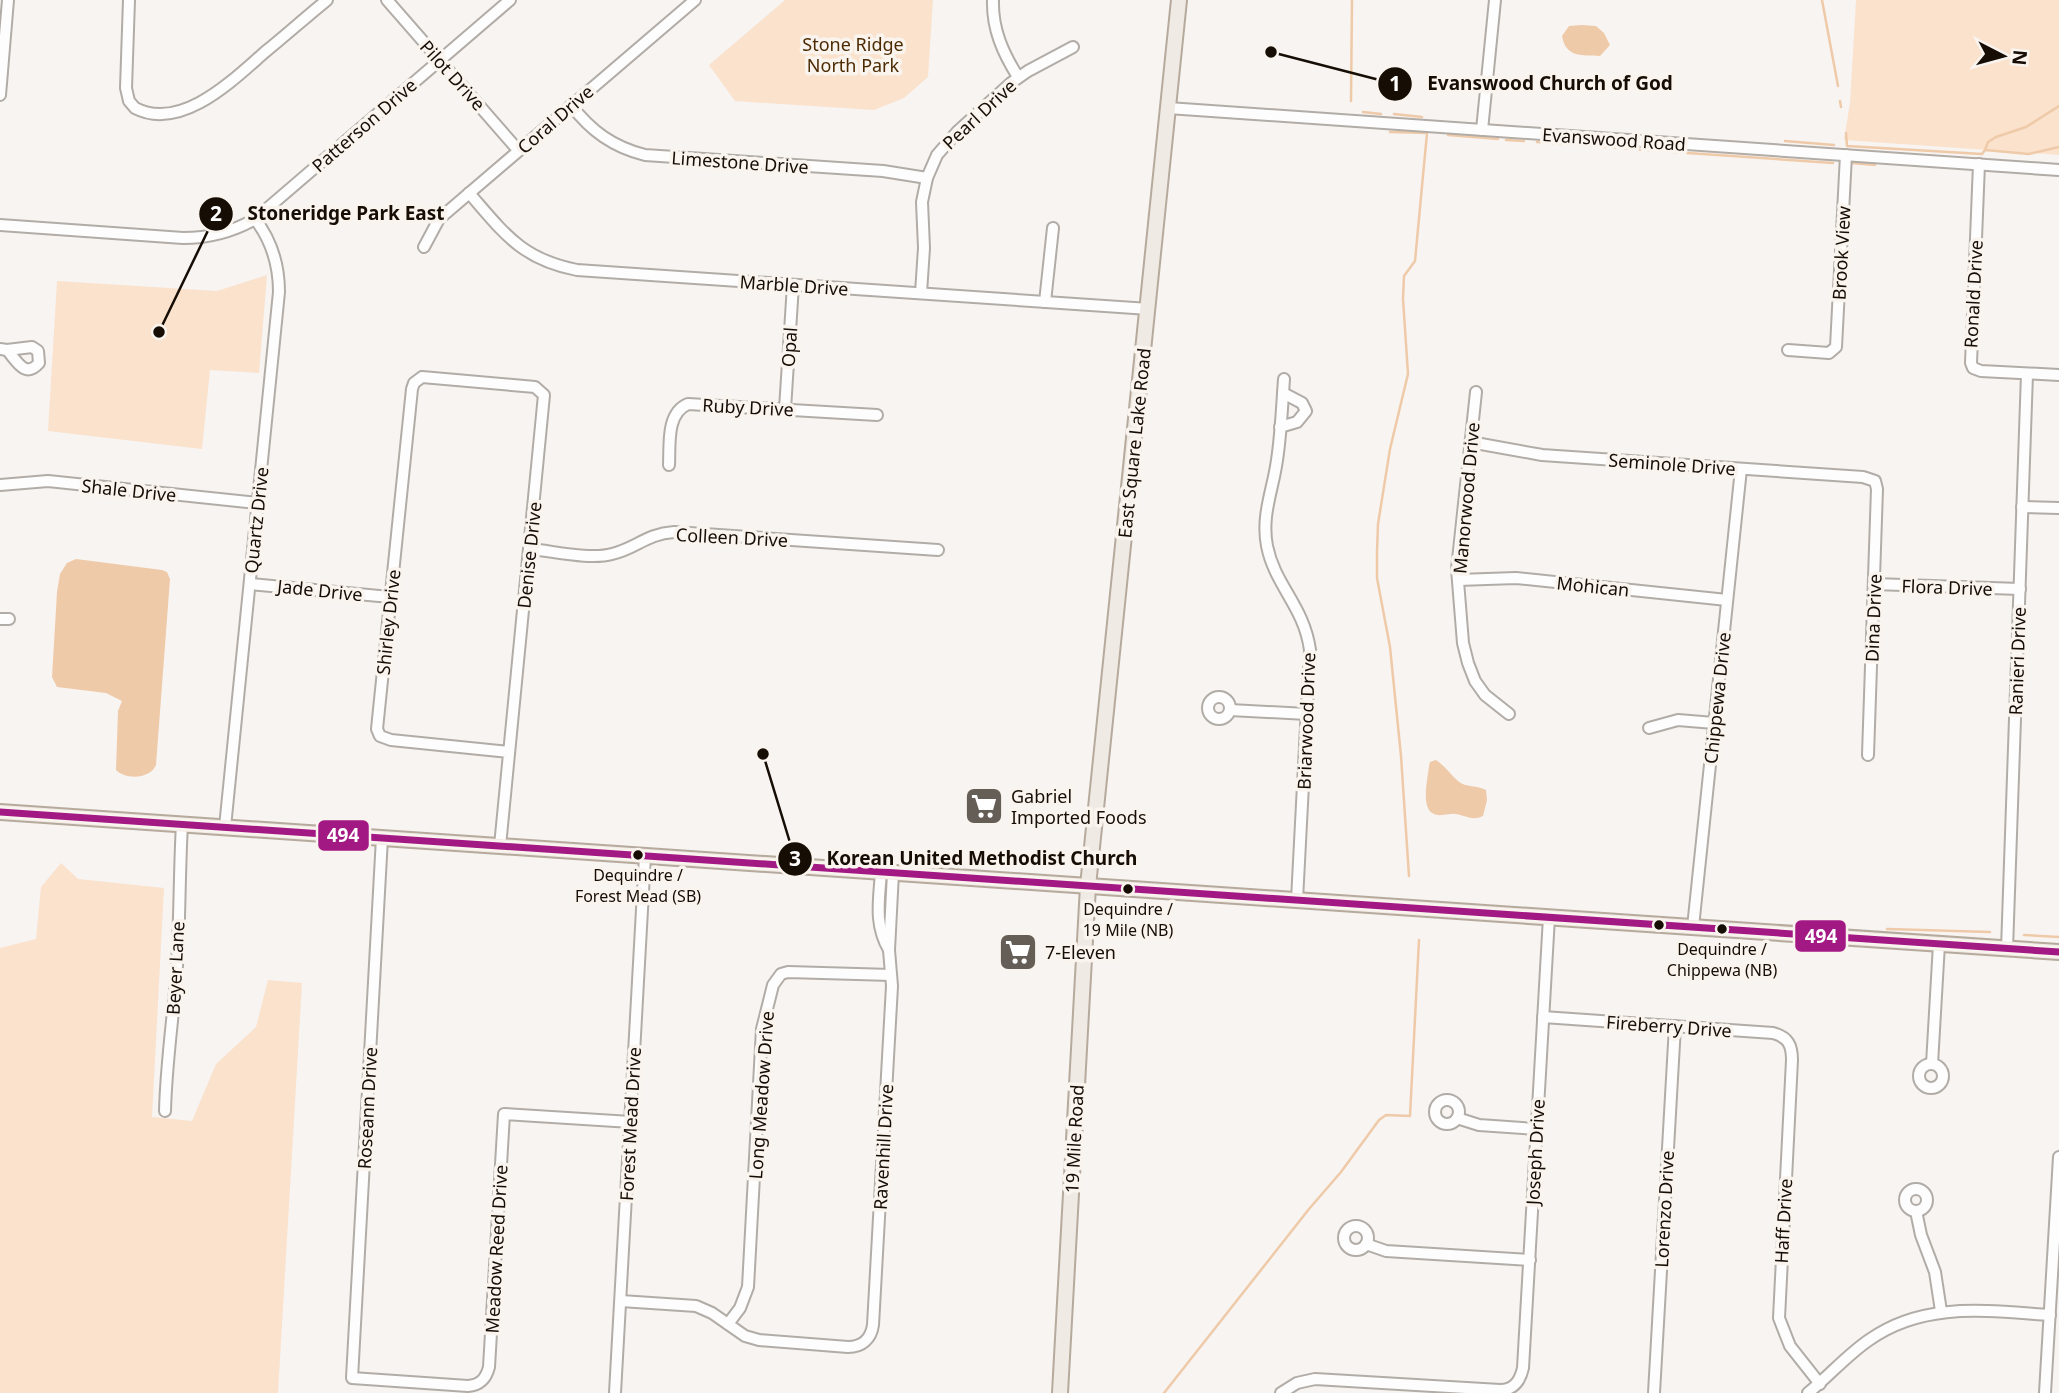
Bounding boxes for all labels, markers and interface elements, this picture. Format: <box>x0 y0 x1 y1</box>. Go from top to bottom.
north arrow <box>1968 21 2038 91</box>
park label: Stone Ridge North Park <box>802 32 904 77</box>
street label: Pilot Drive <box>415 35 491 115</box>
text: N <box>2006 49 2034 67</box>
callout: Evanswood Church of God <box>1378 64 1686 104</box>
text: 1 <box>1389 69 1401 97</box>
text: Evanswood Church of God <box>1427 70 1673 96</box>
street label: Patterson Drive <box>307 73 421 177</box>
street label: Pearl Drive <box>937 74 1021 154</box>
street label: Coral Drive <box>512 79 598 159</box>
street label: Evanswood Road <box>1541 122 1687 156</box>
street label: Limestone Drive <box>671 145 809 179</box>
callout: Stoneridge Park East <box>199 194 459 234</box>
text: 2 <box>210 199 222 227</box>
text: Stoneridge Park East <box>248 200 444 226</box>
street label: Brook View <box>1827 205 1855 301</box>
street label: Ronald Drive <box>1958 239 1988 349</box>
street label: Marble Drive <box>739 269 849 301</box>
street label: Opal <box>776 326 802 368</box>
street label: East Square Lake Road <box>1112 347 1156 539</box>
street label: Ruby Drive <box>702 393 794 421</box>
street label: Manorwood Drive <box>1447 421 1485 575</box>
street label: Seminole Drive <box>1608 448 1736 480</box>
street label: Quartz Drive <box>238 466 274 574</box>
street label: Shale Drive <box>80 473 178 507</box>
street label: Denise Drive <box>511 501 547 609</box>
street label: Colleen Drive <box>675 522 789 552</box>
street label: Shirley Drive <box>371 568 405 676</box>
street label: Mohican <box>1556 570 1630 602</box>
street label: Jade Drive <box>274 573 364 606</box>
street label: Flora Drive <box>1901 573 1993 601</box>
street label: Dina Drive <box>1859 574 1887 662</box>
street label: Ranieri Drive <box>2003 606 2031 716</box>
street label: Chippewa Drive <box>1698 631 1736 765</box>
street label: Briarwood Drive <box>1292 652 1320 790</box>
place label: Gabriel Imported Foods <box>1011 784 1147 829</box>
supermarket icon: Gabriel Imported Foods <box>963 785 1005 827</box>
line badge: 494 <box>317 819 370 852</box>
text: 494 <box>327 822 359 848</box>
callout: Korean United Methodist Church <box>778 839 1152 879</box>
text: 3 <box>789 844 801 872</box>
text: Korean United Methodist Church <box>827 845 1137 871</box>
marker: Dequindre / Forest Mead (SB) <box>631 848 645 862</box>
place label: Dequindre / Forest Mead (SB) <box>575 864 701 907</box>
marker: Dequindre / 19 Mile (NB) <box>1121 882 1135 896</box>
place label: Dequindre / 19 Mile (NB) <box>1083 898 1173 941</box>
unlabelled marker <box>1652 918 1666 932</box>
line badge: 494 <box>1794 919 1847 953</box>
street label: Beyer Lane <box>161 921 189 1015</box>
marker: Dequindre / Chippewa (NB) <box>1715 922 1729 936</box>
text: 494 <box>1805 923 1837 949</box>
supermarket icon: 7-Eleven <box>997 931 1039 973</box>
place label: Dequindre / Chippewa (NB) <box>1667 938 1777 981</box>
place label: 7-Eleven <box>1045 940 1116 964</box>
street label: Long Meadow Drive <box>743 1010 779 1180</box>
street label: Fireberry Drive <box>1605 1010 1733 1042</box>
street label: Roseann Drive <box>352 1046 382 1170</box>
street label: Forest Mead Drive <box>614 1046 646 1202</box>
street label: Ravenhill Drive <box>868 1083 898 1211</box>
street label: 19 Mile Road <box>1059 1084 1089 1194</box>
street label: Joseph Drive <box>1520 1098 1550 1208</box>
street label: Lorenzo Drive <box>1649 1150 1679 1268</box>
street label: Meadow Reed Drive <box>480 1164 512 1334</box>
street label: Haff Drive <box>1769 1178 1797 1264</box>

